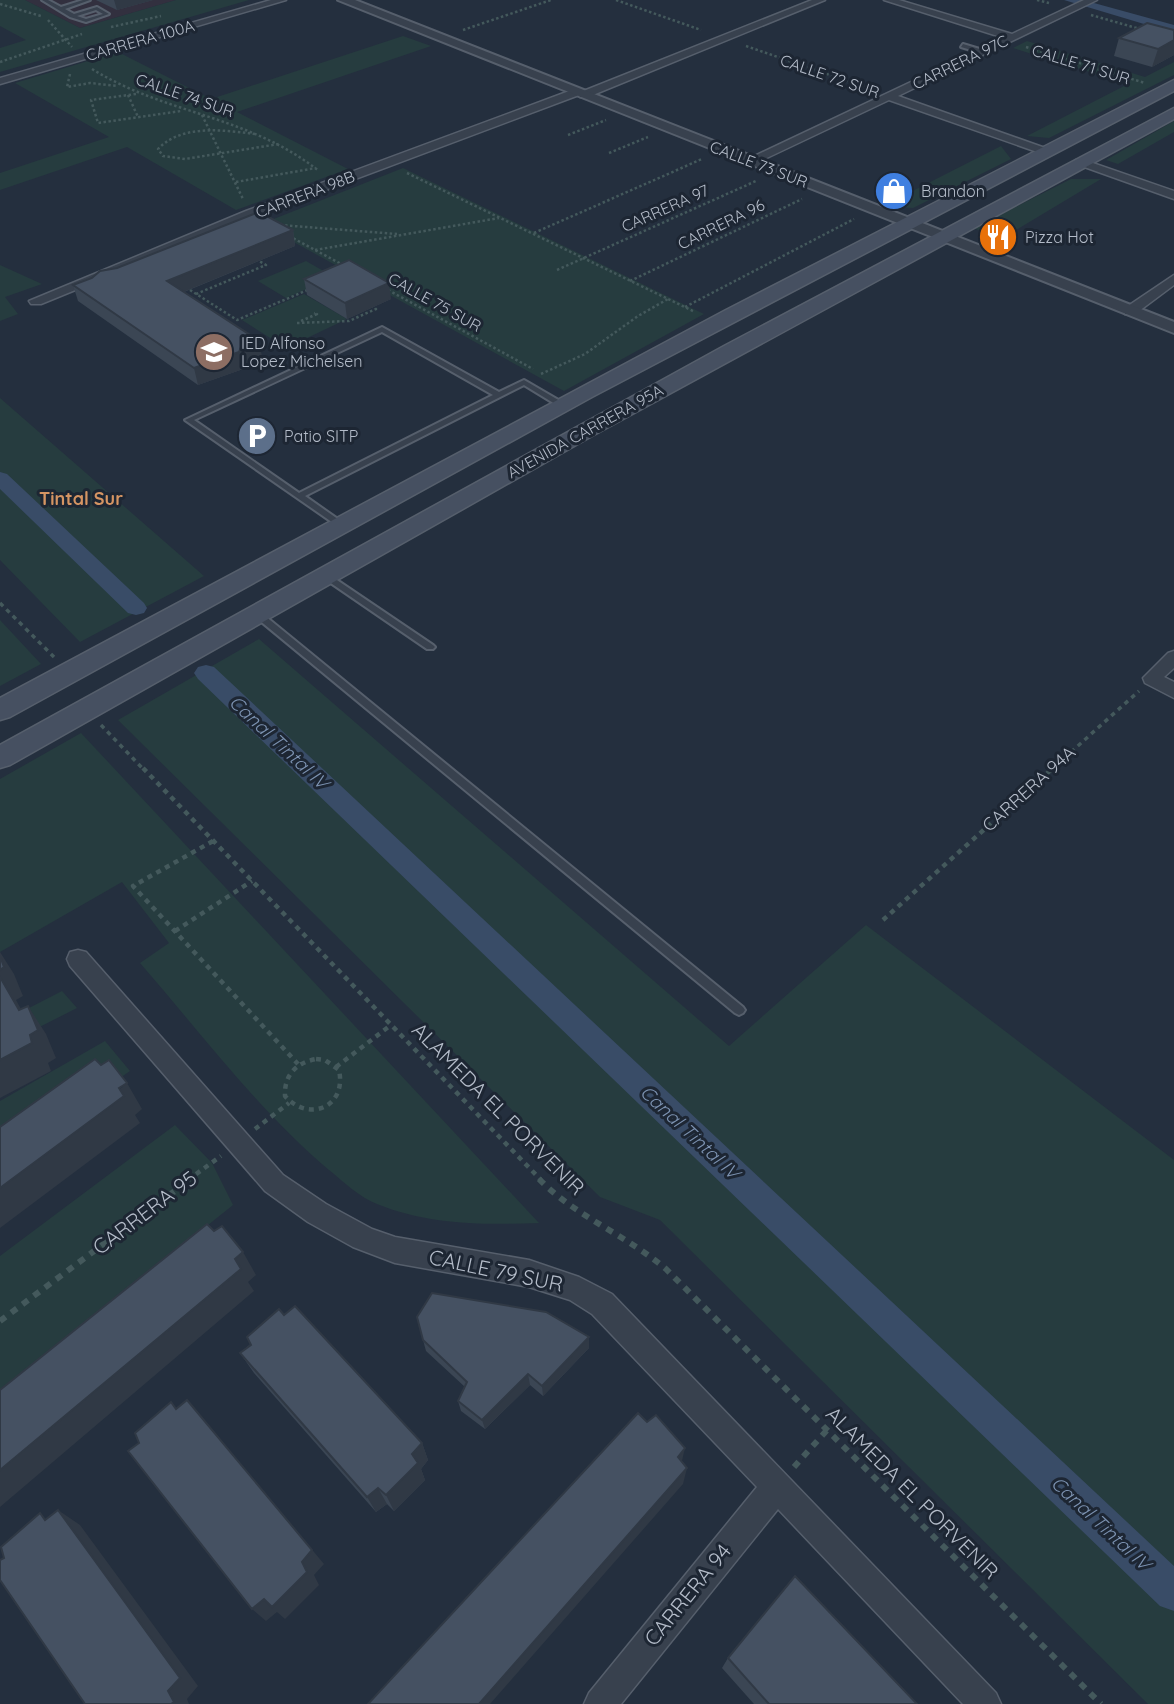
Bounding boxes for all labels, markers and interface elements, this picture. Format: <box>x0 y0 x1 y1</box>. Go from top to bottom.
street label: CARRERA 100A <box>83 15 197 65</box>
street label: CARRERA 97C <box>909 30 1011 94</box>
street label: CALLE 71 SUR <box>1029 40 1133 88</box>
street label: CALLE 72 SUR <box>778 50 882 102</box>
street label: CALLE 74 SUR <box>133 69 237 121</box>
street label: CALLE 73 SUR <box>707 136 811 192</box>
street label: CARRERA 98B <box>253 166 357 222</box>
shop icon: Brandon <box>873 170 915 212</box>
street label: CARRERA 97 <box>618 180 712 236</box>
place label: Brandon <box>921 181 985 201</box>
street label: CARRERA 96 <box>674 194 768 254</box>
restaurant icon: Pizza Hot <box>977 216 1019 258</box>
place label: Pizza Hot <box>1025 227 1094 247</box>
street label: CALLE 75 SUR <box>385 268 485 336</box>
school or university icon: IED Alfonso Lopez Michelsen <box>193 331 235 373</box>
place label: IED Alfonso Lopez Michelsen <box>241 333 363 371</box>
street label: AVENIDA CARRERA 95A <box>504 380 666 482</box>
parking icon: Patio SITP <box>236 415 278 457</box>
place label: Patio SITP <box>284 426 358 446</box>
district label: Tintal Sur <box>39 487 123 510</box>
water label: Canal Tintal IV <box>224 690 336 797</box>
street label: CARRERA 94A <box>977 741 1080 837</box>
street label: ALAMEDA EL PORVENIR <box>407 1016 591 1200</box>
water label: Canal Tintal IV <box>635 1080 747 1187</box>
street label: CARRERA 95 <box>87 1165 202 1260</box>
street label: CALLE 79 SUR <box>427 1243 566 1297</box>
street label: ALAMEDA EL PORVENIR <box>821 1400 1005 1584</box>
water label: Canal Tintal IV <box>1046 1471 1158 1578</box>
street label: CARRERA 94 <box>638 1538 736 1651</box>

